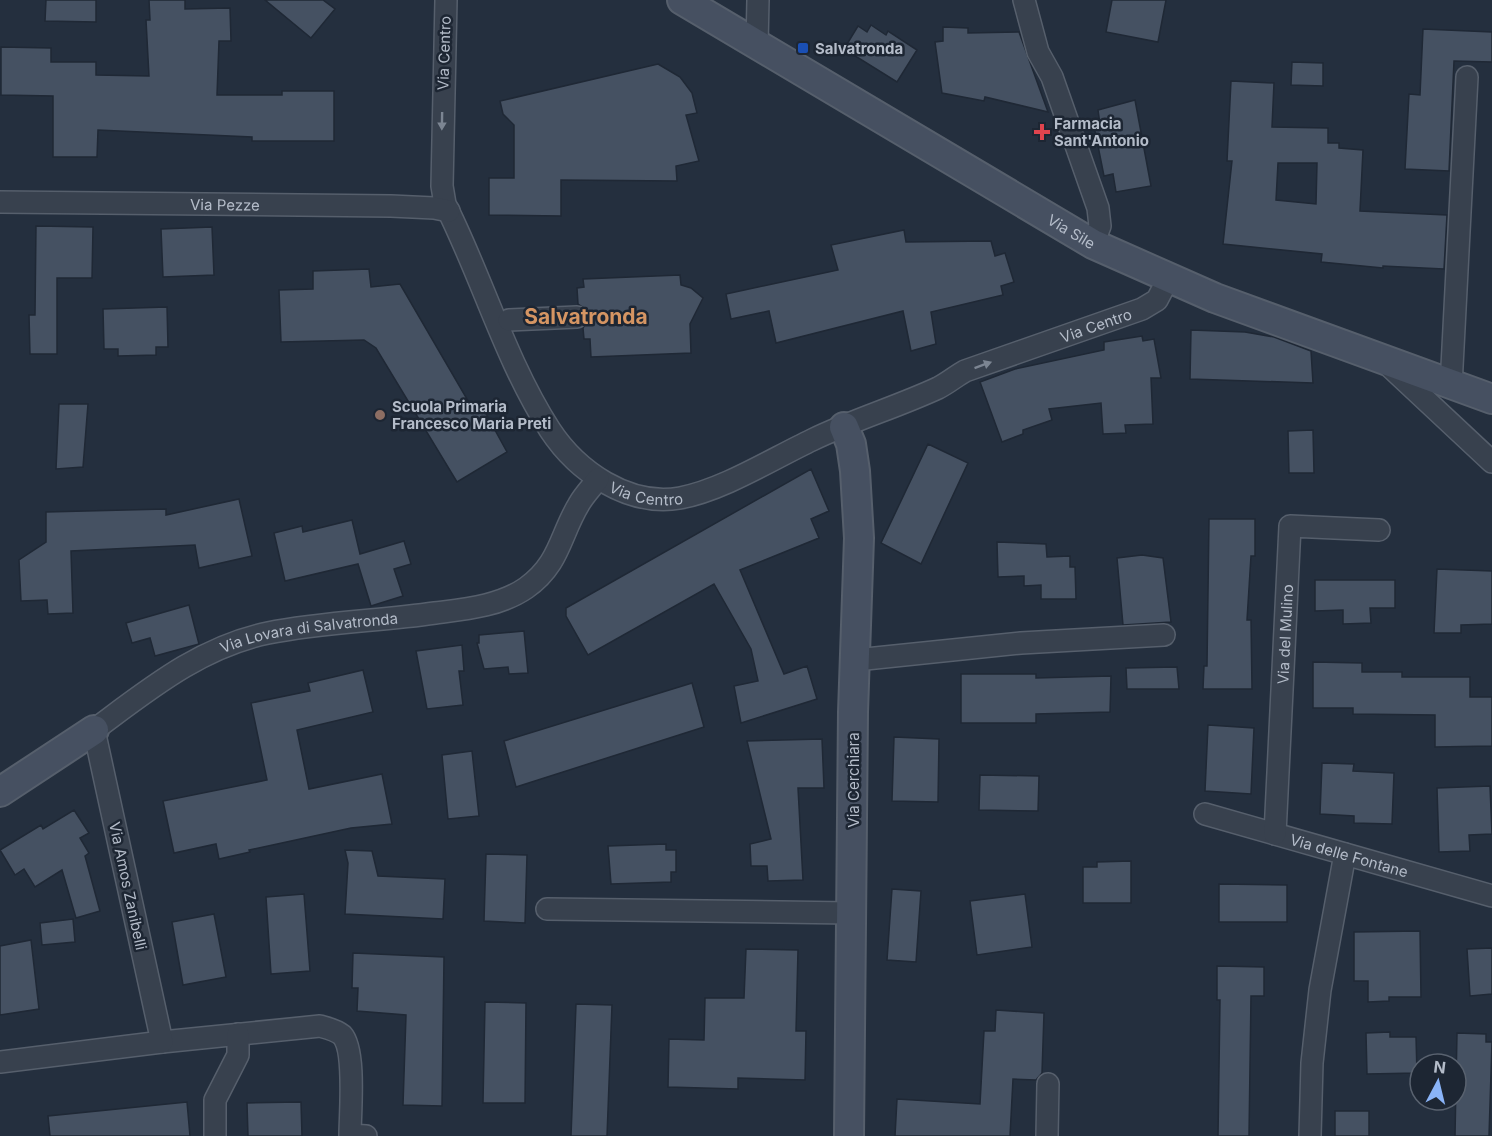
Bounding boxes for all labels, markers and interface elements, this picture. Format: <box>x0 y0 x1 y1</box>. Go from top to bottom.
street label: Via Centro <box>433 15 455 91</box>
place label: Salvatronda <box>815 39 903 58</box>
marker: Salvatronda <box>796 41 810 55</box>
one-way arrow <box>438 112 447 131</box>
place label: Farmacia Sant'Antonio <box>1054 114 1149 150</box>
marker: Farmacia Sant'Antonio <box>1035 125 1049 139</box>
street label: Via Pezze <box>190 194 260 214</box>
street label: Via Sile <box>1044 210 1099 253</box>
district label: Salvatronda <box>524 304 648 329</box>
street label: Via Centro <box>1057 304 1134 346</box>
one-way arrow <box>974 359 992 369</box>
place label: Scuola Primaria Francesco Maria Preti <box>392 397 551 433</box>
marker: Scuola Primaria Francesco Maria Preti <box>373 408 387 422</box>
street label: Via Centro <box>606 477 684 509</box>
street label: Via del Mulino <box>1273 584 1297 685</box>
street label: Via Lovara di Salvatronda <box>217 608 399 657</box>
street label: Via Cerchiara <box>844 732 863 828</box>
street label: Via Amos Zanibelli <box>105 820 151 952</box>
street label: Via delle Fontane <box>1288 829 1411 881</box>
north arrow <box>1408 1052 1468 1112</box>
text: N <box>1433 1056 1447 1078</box>

